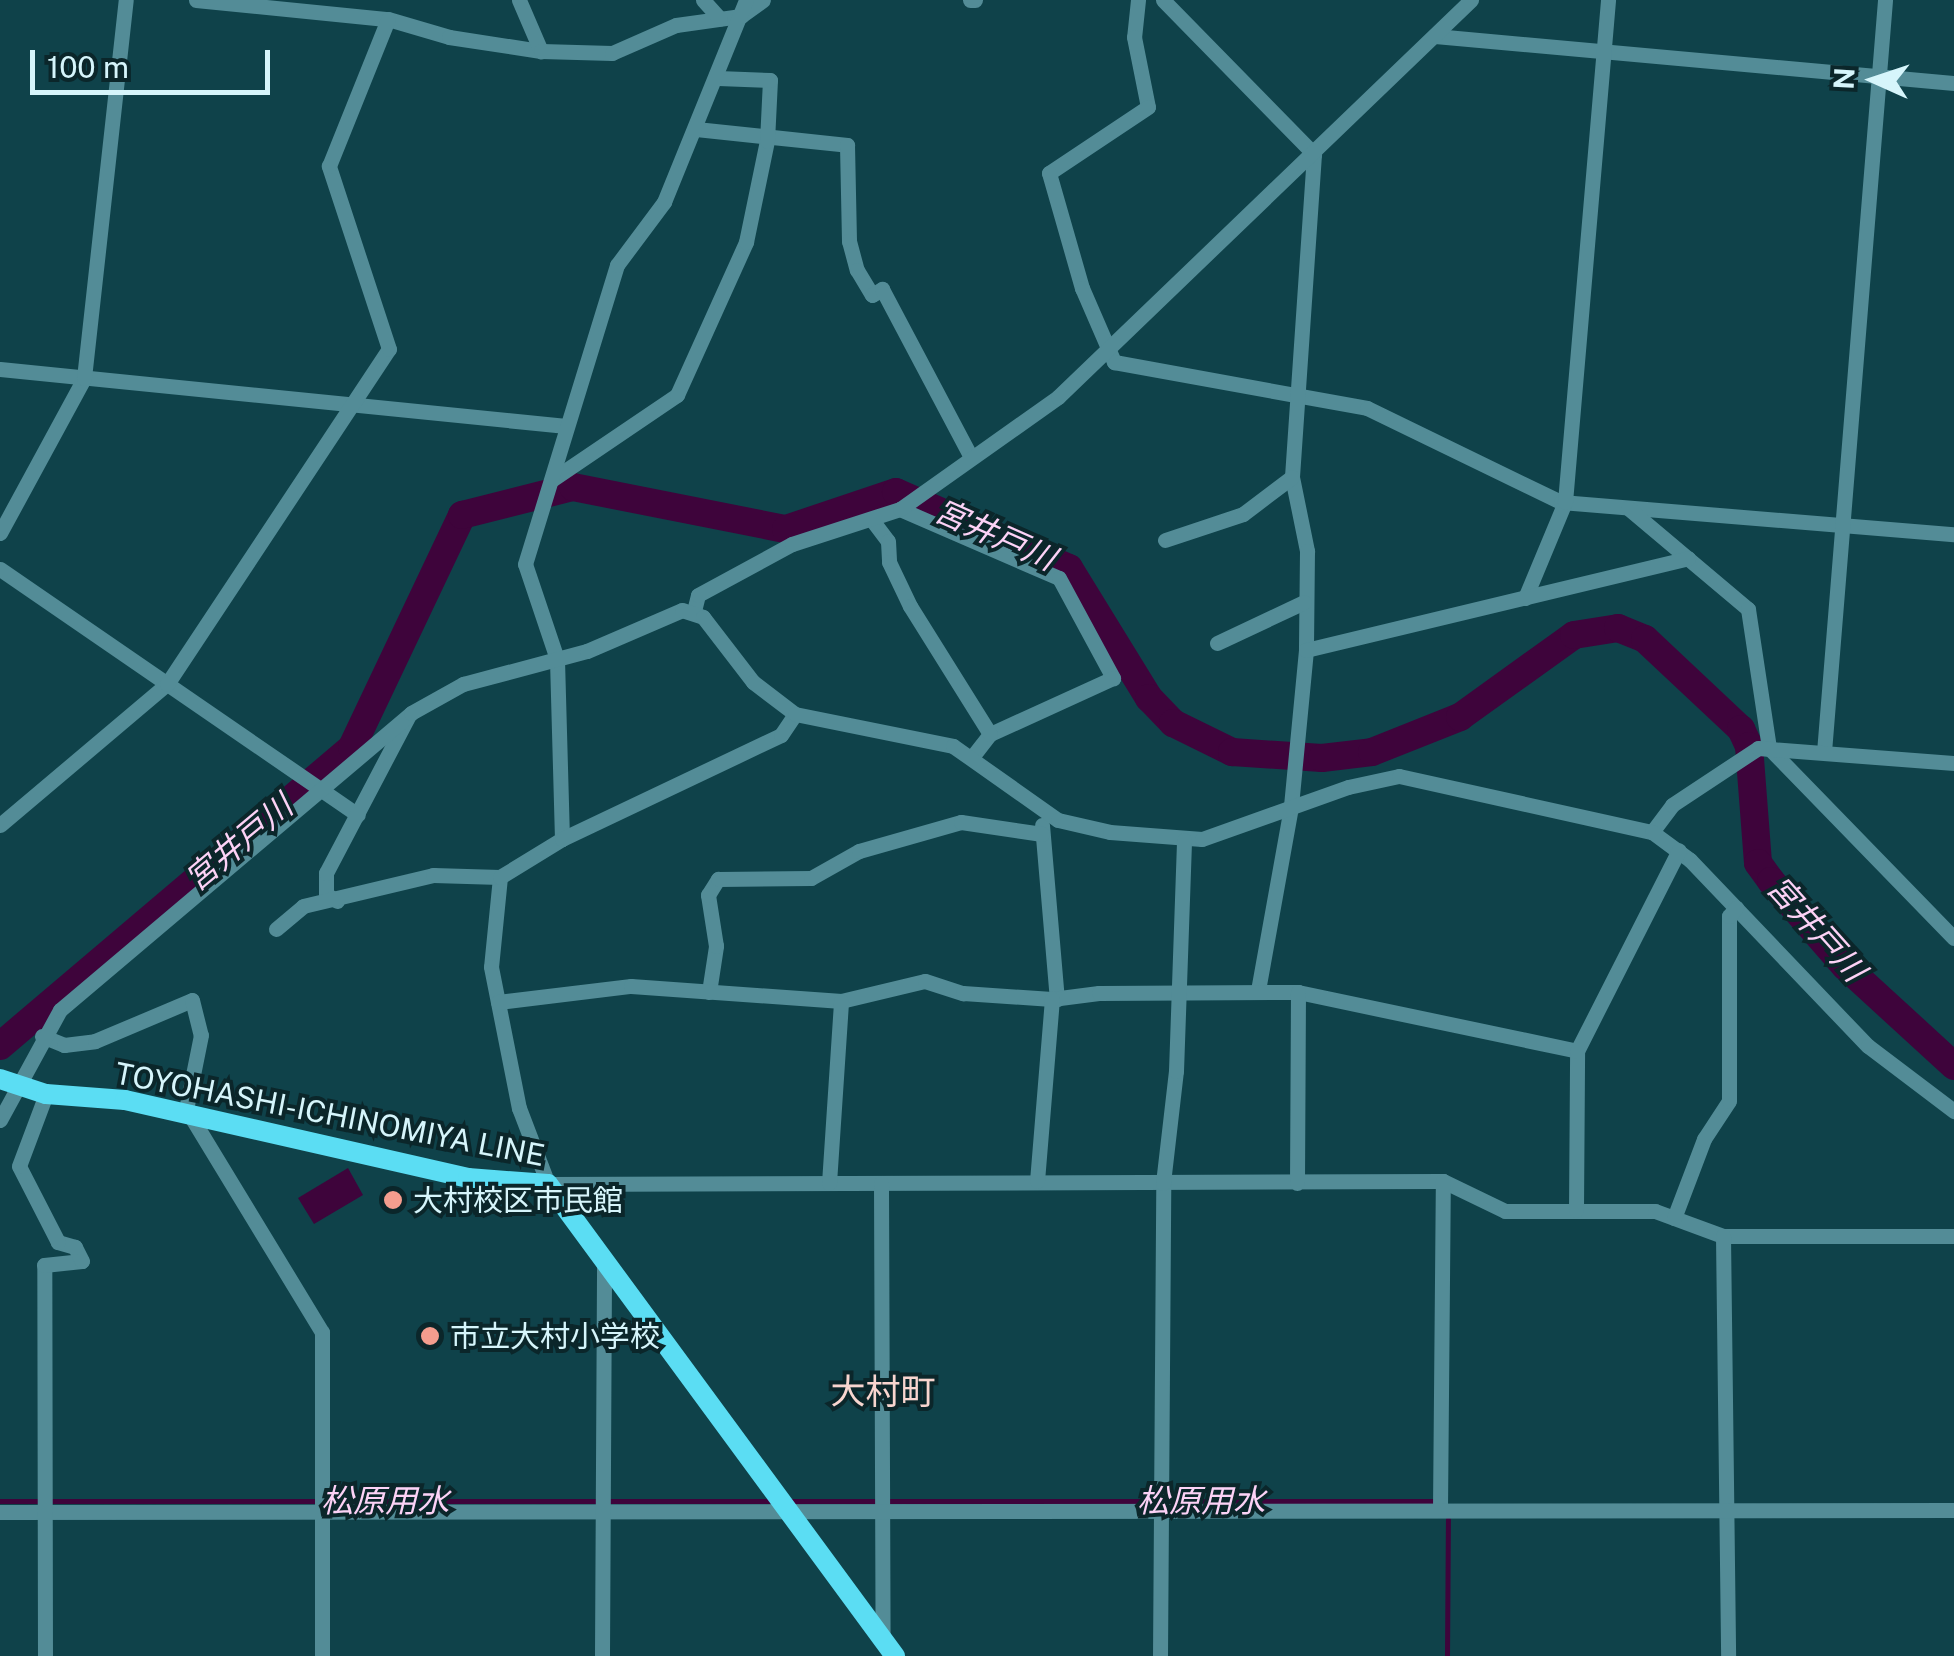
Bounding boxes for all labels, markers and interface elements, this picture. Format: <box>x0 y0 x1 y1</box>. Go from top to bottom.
scale bar <box>35 30 275 92</box>
north arrow <box>1824 30 1924 130</box>
text: 100 m <box>47 49 129 85</box>
text: N <box>1826 67 1861 90</box>
water label: 宮井戸川 <box>929 491 1061 579</box>
water label: 宮井戸川 <box>178 787 300 899</box>
water label: 宮井戸川 <box>1759 869 1873 989</box>
street label: TOYOHASHI-ICHINOMIYA LINE <box>112 1055 548 1173</box>
place label: 大村校区市民館 <box>413 1182 623 1218</box>
marker: 大村校区市民館 <box>382 1189 404 1211</box>
place label: 市立大村小学校 <box>450 1318 660 1354</box>
marker: 市立大村小学校 <box>419 1325 441 1347</box>
district label: 大村町 <box>831 1371 935 1413</box>
water label: 松原用水 <box>321 1482 449 1520</box>
water label: 松原用水 <box>1137 1482 1265 1520</box>

